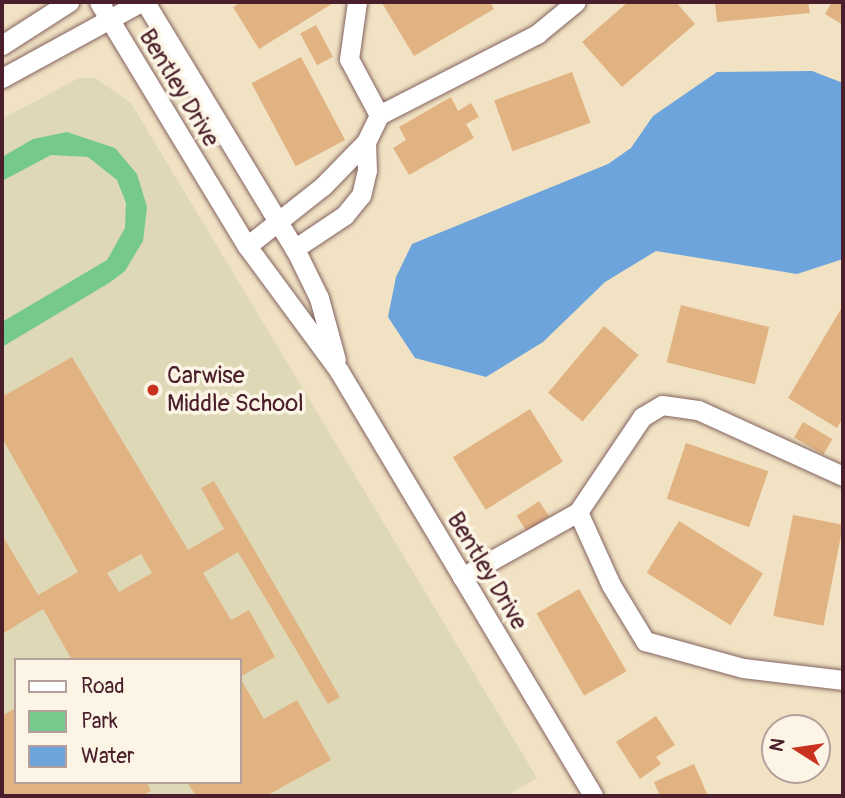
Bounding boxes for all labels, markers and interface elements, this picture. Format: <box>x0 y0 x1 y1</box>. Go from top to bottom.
street label: Bentley Drive <box>133 24 225 152</box>
place label: Carwise Middle School <box>167 362 304 418</box>
marker: Carwise Middle School <box>145 382 161 398</box>
street label: Bentley Drive <box>441 507 533 635</box>
legend <box>14 658 242 784</box>
text: Road <box>81 673 125 700</box>
text: Park <box>81 708 118 735</box>
north arrow <box>761 714 831 784</box>
text: N <box>764 736 790 754</box>
text: Water <box>81 743 134 770</box>

